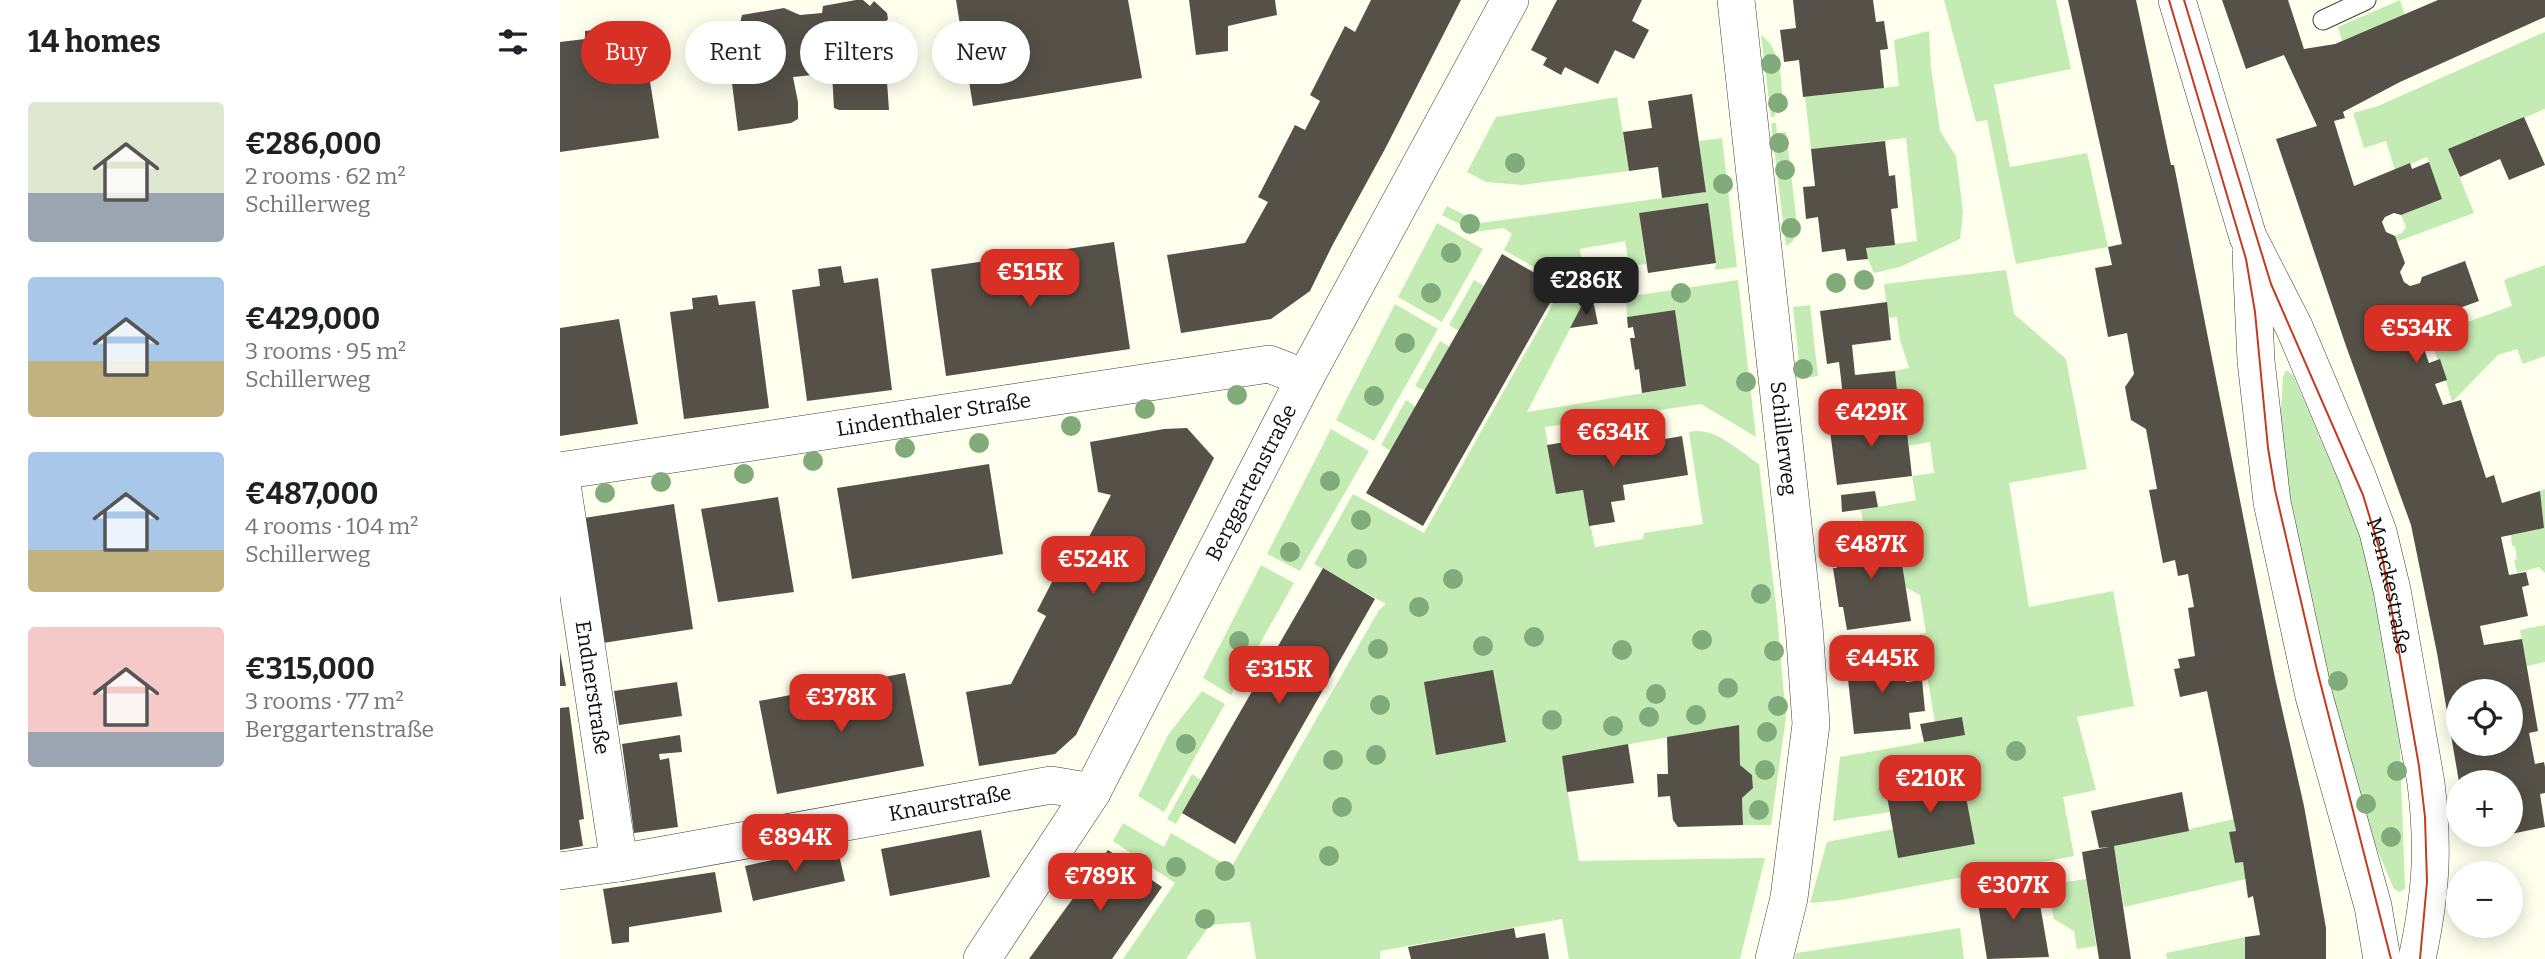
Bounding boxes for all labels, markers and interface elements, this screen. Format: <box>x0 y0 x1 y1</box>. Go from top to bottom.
chip: Buy <box>581 21 671 84</box>
chip: Rent <box>685 21 786 84</box>
chip: Filters <box>800 21 918 84</box>
chip: New <box>932 21 1030 84</box>
icon: filters <box>494 23 532 61</box>
text: 14 homes <box>28 24 161 60</box>
text: €286,000 <box>245 126 382 162</box>
icon: home <box>84 130 168 214</box>
text: 2 rooms · 62 m² <box>245 162 406 190</box>
text: Schillerweg <box>245 190 371 218</box>
pin: €515K <box>981 250 1079 309</box>
text: €515K <box>996 258 1064 286</box>
pin: €286K <box>1537 258 1635 317</box>
text: €286K <box>1550 266 1622 294</box>
text: €429,000 <box>245 301 380 337</box>
icon: home <box>84 305 168 389</box>
pin: €534K <box>2367 306 2465 365</box>
text: €534K <box>2380 314 2452 342</box>
text: 3 rooms · 95 m² <box>245 337 406 365</box>
text: Schillerweg <box>245 365 371 393</box>
street label: Schillerweg <box>1765 380 1803 497</box>
street label: Lindenthaler Straße <box>835 387 1033 442</box>
pin: €429K <box>1822 390 1920 449</box>
text: €429K <box>1834 398 1908 426</box>
street label: Berggartenstraße <box>1200 400 1302 565</box>
pin: €634K <box>1564 410 1662 469</box>
text: €634K <box>1576 418 1650 446</box>
text: €487,000 <box>245 476 379 512</box>
icon: home <box>84 480 168 564</box>
text: 4 rooms · 104 m² <box>245 512 418 540</box>
street label: Menckestraße <box>2361 514 2416 656</box>
pin: €487K <box>1822 522 1920 581</box>
text: €487K <box>1835 530 1907 558</box>
pin: €524K <box>1044 536 1142 596</box>
text: Schillerweg <box>245 540 371 568</box>
text: €524K <box>1057 545 1129 573</box>
street label: Endnerstraße <box>570 619 616 756</box>
pin: €445K <box>1833 636 1931 695</box>
text: €445K <box>1845 644 1919 672</box>
pin: €315K <box>1230 646 1328 706</box>
text: €315,000 <box>245 651 375 687</box>
icon: home <box>84 655 168 739</box>
text: €315K <box>1245 655 1313 683</box>
pin: €378K <box>792 674 890 734</box>
map controls <box>2446 679 2523 938</box>
button: locate <box>2446 679 2523 756</box>
text: €378K <box>806 683 876 711</box>
text: 3 rooms · 77 m² <box>245 687 404 715</box>
text: Berggartenstraße <box>245 715 434 743</box>
pin: €210K <box>1881 756 1979 815</box>
text: €210K <box>1895 764 1965 792</box>
button: + <box>2446 770 2523 847</box>
street label: Knaurstraße <box>887 779 1013 827</box>
pin: €894K <box>746 814 844 874</box>
text: €894K <box>758 823 832 851</box>
pin: €789K <box>1051 853 1149 913</box>
button: − <box>2446 861 2523 938</box>
text: €789K <box>1064 862 1136 890</box>
pin: €307K <box>1964 862 2062 922</box>
text: €307K <box>1977 871 2049 899</box>

